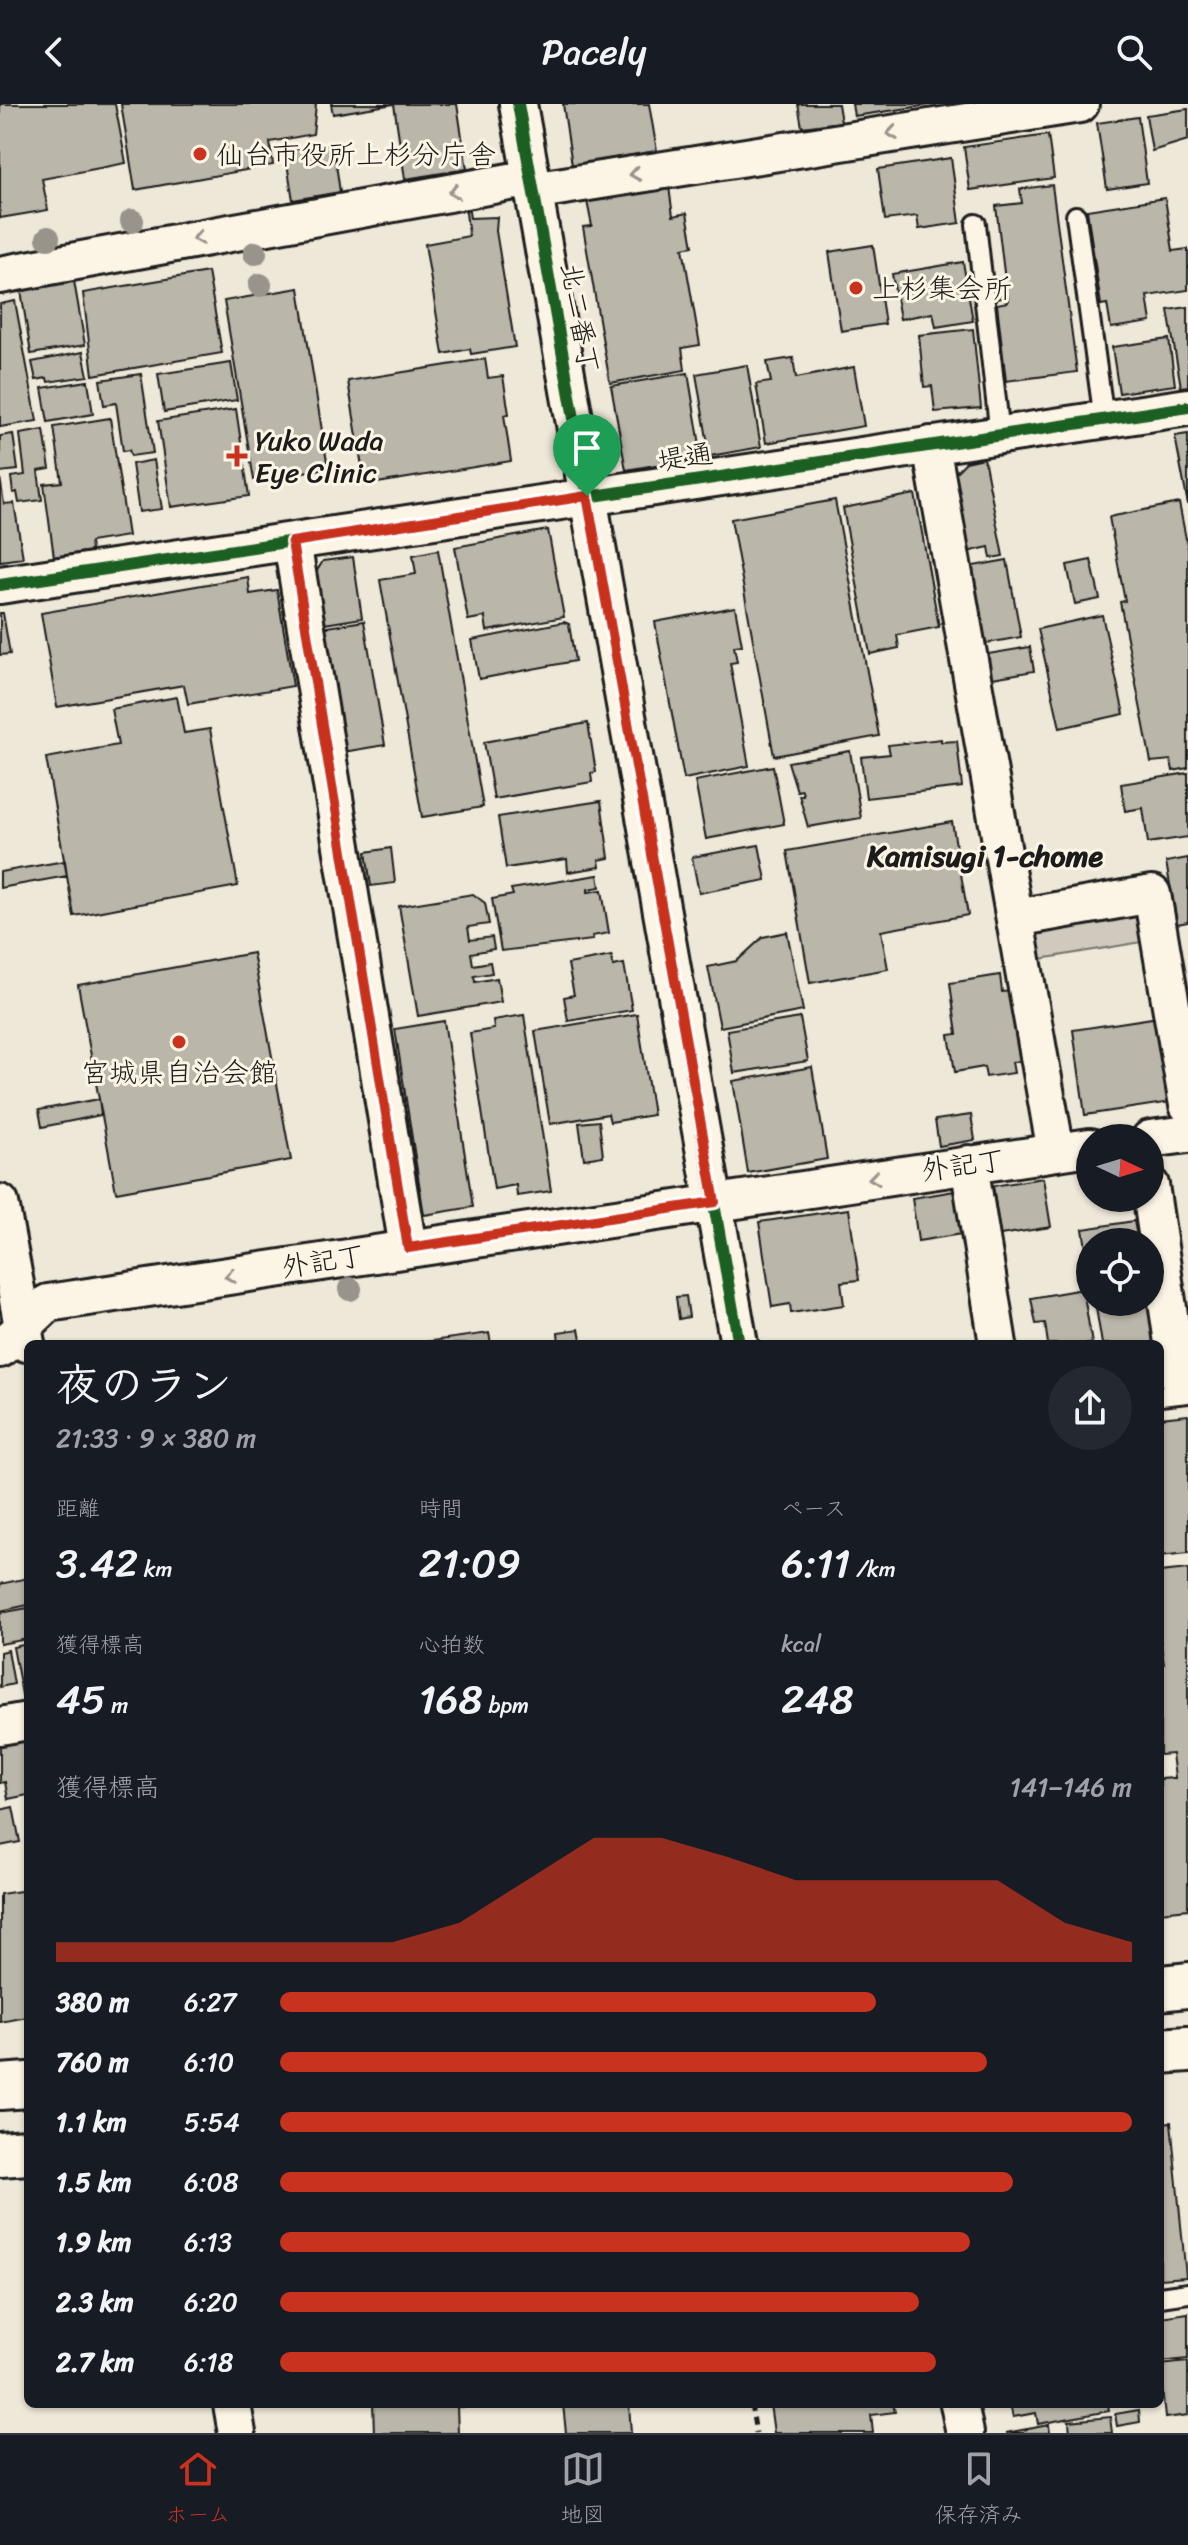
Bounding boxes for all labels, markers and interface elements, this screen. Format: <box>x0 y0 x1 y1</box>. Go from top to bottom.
text: Pacely <box>541 20 647 84</box>
icon: back <box>32 30 76 74</box>
icon: search <box>1112 30 1156 74</box>
one-way arrow <box>885 124 899 141</box>
place label: 仙台市役所上杉分庁舎 <box>216 130 496 179</box>
marker: 仙台市役所上杉分庁舎 <box>191 145 209 163</box>
one-way arrow <box>628 165 642 182</box>
one-way arrow <box>447 182 461 199</box>
one-way arrow <box>191 229 205 246</box>
street label: 北二番丁 <box>546 259 614 377</box>
place label: 上杉集会所 <box>872 264 1012 313</box>
marker: 上杉集会所 <box>847 279 865 297</box>
pin <box>553 414 621 496</box>
place label: Yuko Wada Eye Clinic <box>255 416 384 497</box>
icon: arrive <box>565 426 609 470</box>
street label: 堤通 <box>654 428 716 486</box>
marker: Yuko Wada Eye Clinic <box>226 445 248 467</box>
district label: Kamisugi 1-chome <box>866 829 1104 883</box>
marker: 宮城県自治会館 <box>170 1033 188 1051</box>
place label: 宮城県自治会館 <box>81 1048 277 1097</box>
north arrow <box>1076 1124 1164 1212</box>
map controls <box>1076 1124 1164 1316</box>
street label: 外記丁 <box>918 1135 1008 1195</box>
one-way arrow <box>867 1169 881 1186</box>
button: locate <box>1076 1228 1164 1316</box>
street label: 外記丁 <box>278 1230 368 1292</box>
one-way arrow <box>223 1266 236 1283</box>
text: 夜のラン <box>56 1346 232 1424</box>
button: share <box>1048 1366 1132 1450</box>
text: 21:33 · 9 × 380 m <box>56 1415 256 1461</box>
text: 距離 <box>56 1489 100 1528</box>
text: 時間 <box>419 1489 463 1528</box>
text: ペース <box>781 1489 846 1528</box>
text: 3.42 <box>56 1528 138 1599</box>
text: 21:09 <box>419 1528 521 1599</box>
text: 6:11 <box>781 1528 850 1599</box>
text: km <box>138 1550 172 1589</box>
text: /km <box>850 1550 896 1589</box>
text: 獲得標高 <box>56 1625 144 1664</box>
text: 心拍数 <box>419 1625 485 1664</box>
text: kcal <box>781 1625 821 1664</box>
text: 45 <box>56 1664 105 1735</box>
text: 168 <box>419 1664 483 1735</box>
text: 248 <box>781 1664 854 1735</box>
text: m <box>105 1686 128 1725</box>
text: bpm <box>483 1686 529 1725</box>
text: 獲得標高 <box>56 1764 160 1810</box>
text: 141–146 m <box>1010 1764 1132 1810</box>
text: 380 m <box>56 1979 129 2025</box>
text: 6:27 <box>184 1979 236 2025</box>
text: 760 m <box>56 2039 129 2085</box>
text: 6:10 <box>184 2039 234 2085</box>
text: 1.1 km <box>56 2099 127 2145</box>
text: 5:54 <box>184 2099 240 2145</box>
text: 1.5 km <box>56 2159 131 2205</box>
text: 6:08 <box>184 2159 239 2205</box>
text: 1.9 km <box>56 2219 132 2265</box>
text: 6:13 <box>184 2219 232 2265</box>
text: 2.3 km <box>56 2279 134 2325</box>
text: 6:20 <box>184 2279 238 2325</box>
text: 2.7 km <box>56 2339 134 2385</box>
text: 6:18 <box>184 2339 233 2385</box>
tab: ホーム <box>165 2447 230 2534</box>
tab: 地図 <box>561 2447 605 2534</box>
tab: 保存済み <box>935 2447 1023 2534</box>

